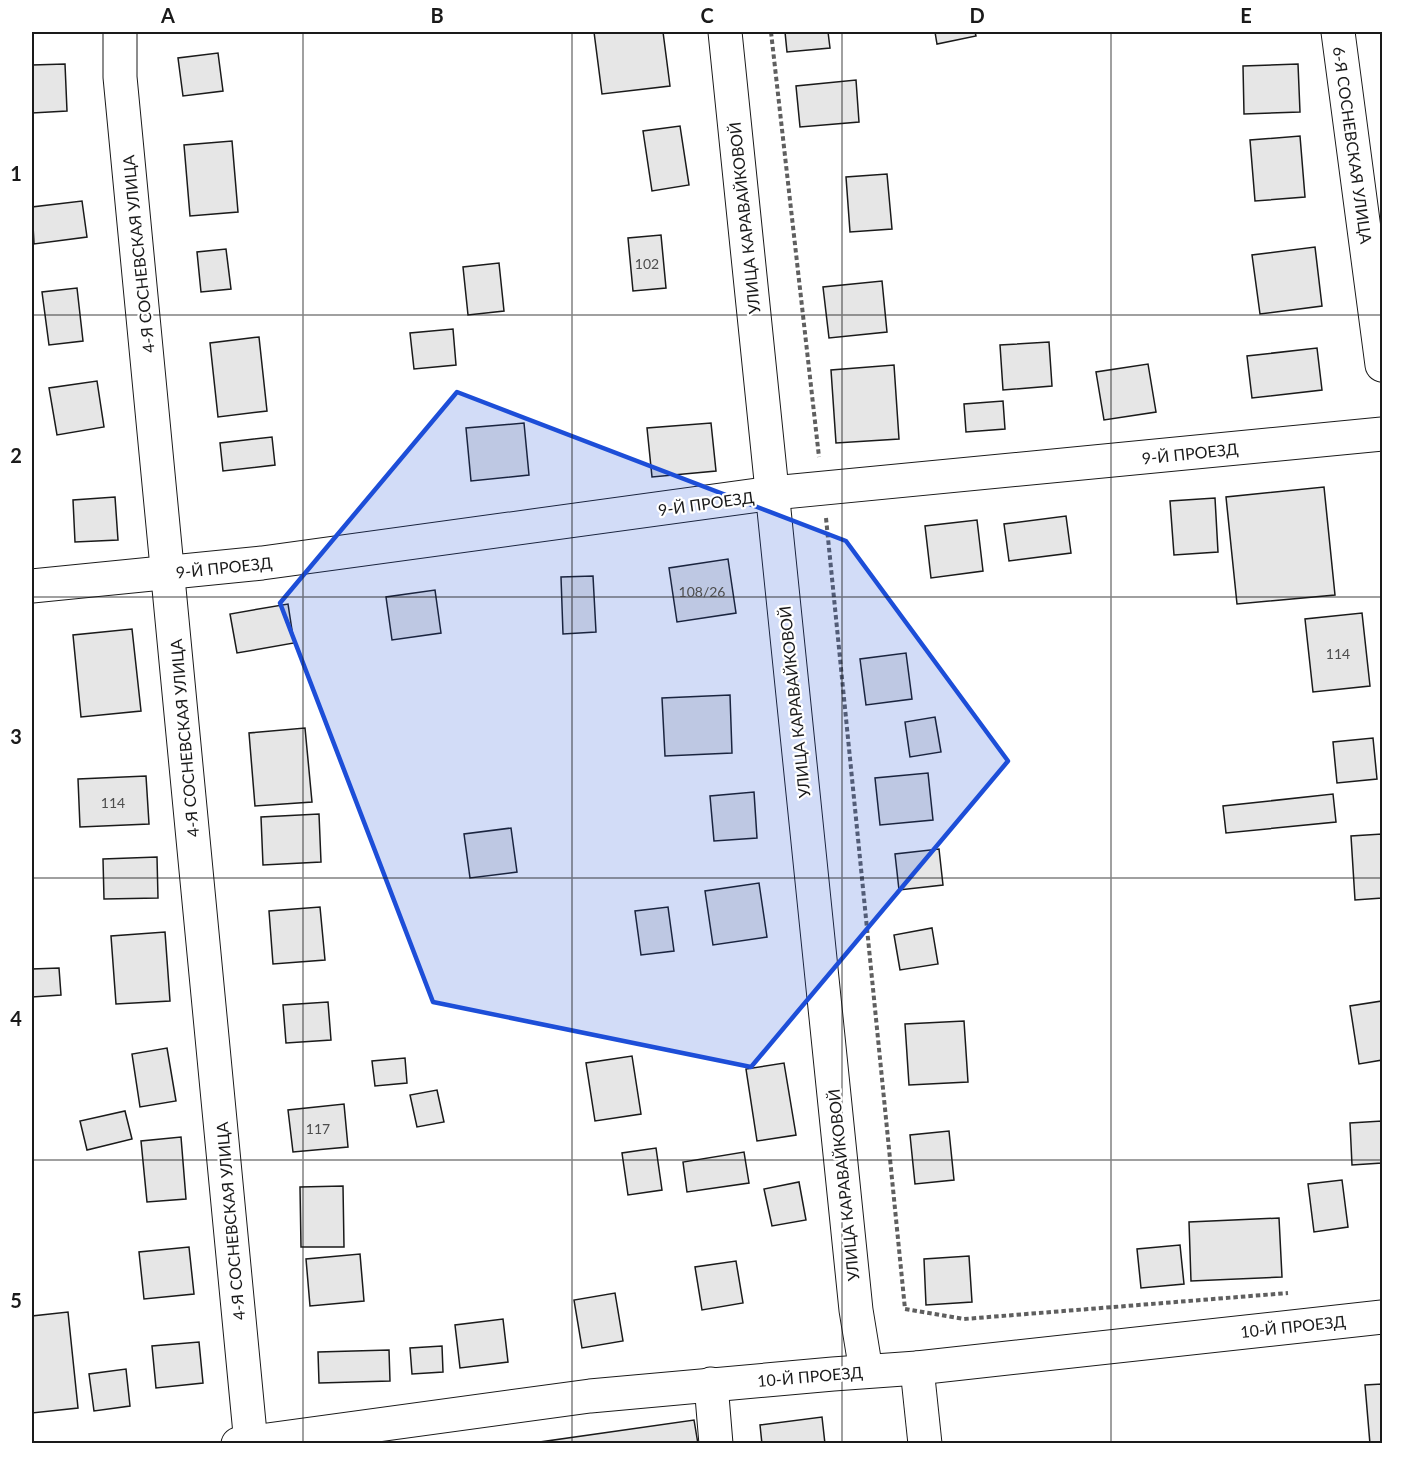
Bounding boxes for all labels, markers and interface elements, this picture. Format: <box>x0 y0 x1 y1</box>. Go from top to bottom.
text: A <box>160 3 175 27</box>
text: B <box>430 3 444 27</box>
text: C <box>700 3 714 27</box>
text: D <box>969 3 985 27</box>
text: E <box>1240 3 1252 27</box>
street label: 6-Я СОСНЕВСКАЯ УЛИЦА <box>1330 45 1376 245</box>
street label: УЛИЦА КАРАВАЙКОВОЙ <box>724 121 764 315</box>
street label: 4-Я СОСНЕВСКАЯ УЛИЦА <box>118 154 158 354</box>
text: 1 <box>10 161 22 185</box>
house number: 102 <box>635 255 659 272</box>
street label: 9-Й ПРОЕЗД <box>1141 438 1239 467</box>
text: 2 <box>10 443 22 467</box>
street label: 9-Й ПРОЕЗД <box>657 487 756 519</box>
street label: 9-Й ПРОЕЗД <box>175 552 273 581</box>
house number: 108/26 <box>679 583 725 600</box>
street label: УЛИЦА КАРАВАЙКОВОЙ <box>774 605 814 799</box>
street label: 4-Я СОСНЕВСКАЯ УЛИЦА <box>166 638 202 838</box>
house number: 114 <box>1326 645 1350 662</box>
text: 3 <box>10 724 22 748</box>
house number: 114 <box>101 794 125 811</box>
text: 4 <box>10 1006 22 1030</box>
street label: УЛИЦА КАРАВАЙКОВОЙ <box>823 1088 863 1282</box>
house number: 117 <box>306 1120 330 1137</box>
street label: 4-Я СОСНЕВСКАЯ УЛИЦА <box>212 1121 248 1321</box>
text: 5 <box>10 1288 22 1312</box>
street label: 10-Й ПРОЕЗД <box>1239 1311 1347 1341</box>
street label: 10-Й ПРОЕЗД <box>756 1362 864 1390</box>

